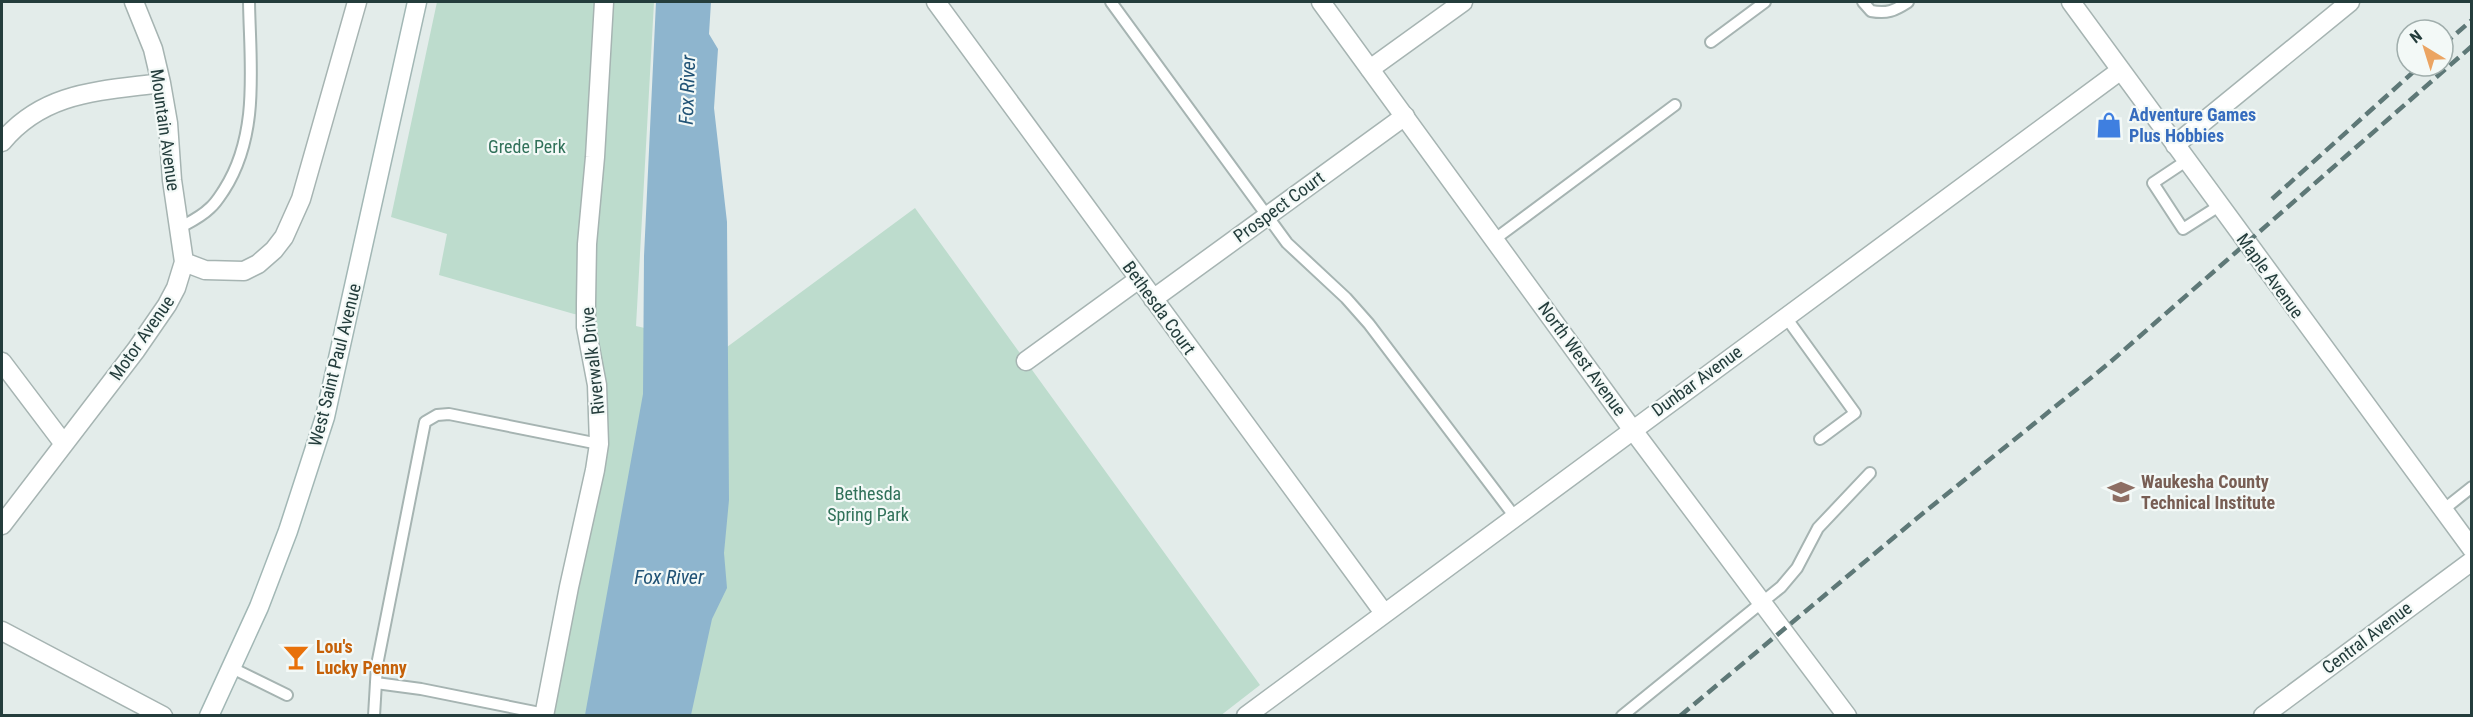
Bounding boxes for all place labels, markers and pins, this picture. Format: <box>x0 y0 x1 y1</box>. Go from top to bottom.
place label: Adventure Games Plus Hobbies <box>2129 104 2256 146</box>
shop icon: Adventure Games Plus Hobbies <box>2094 110 2124 140</box>
place label: Waukesha County Technical Institute <box>2141 471 2275 513</box>
school or university icon: Waukesha County Technical Institute <box>2106 477 2136 507</box>
place label: Lou's Lucky Penny <box>316 636 407 678</box>
bar icon: Lou's Lucky Penny <box>281 642 311 672</box>

